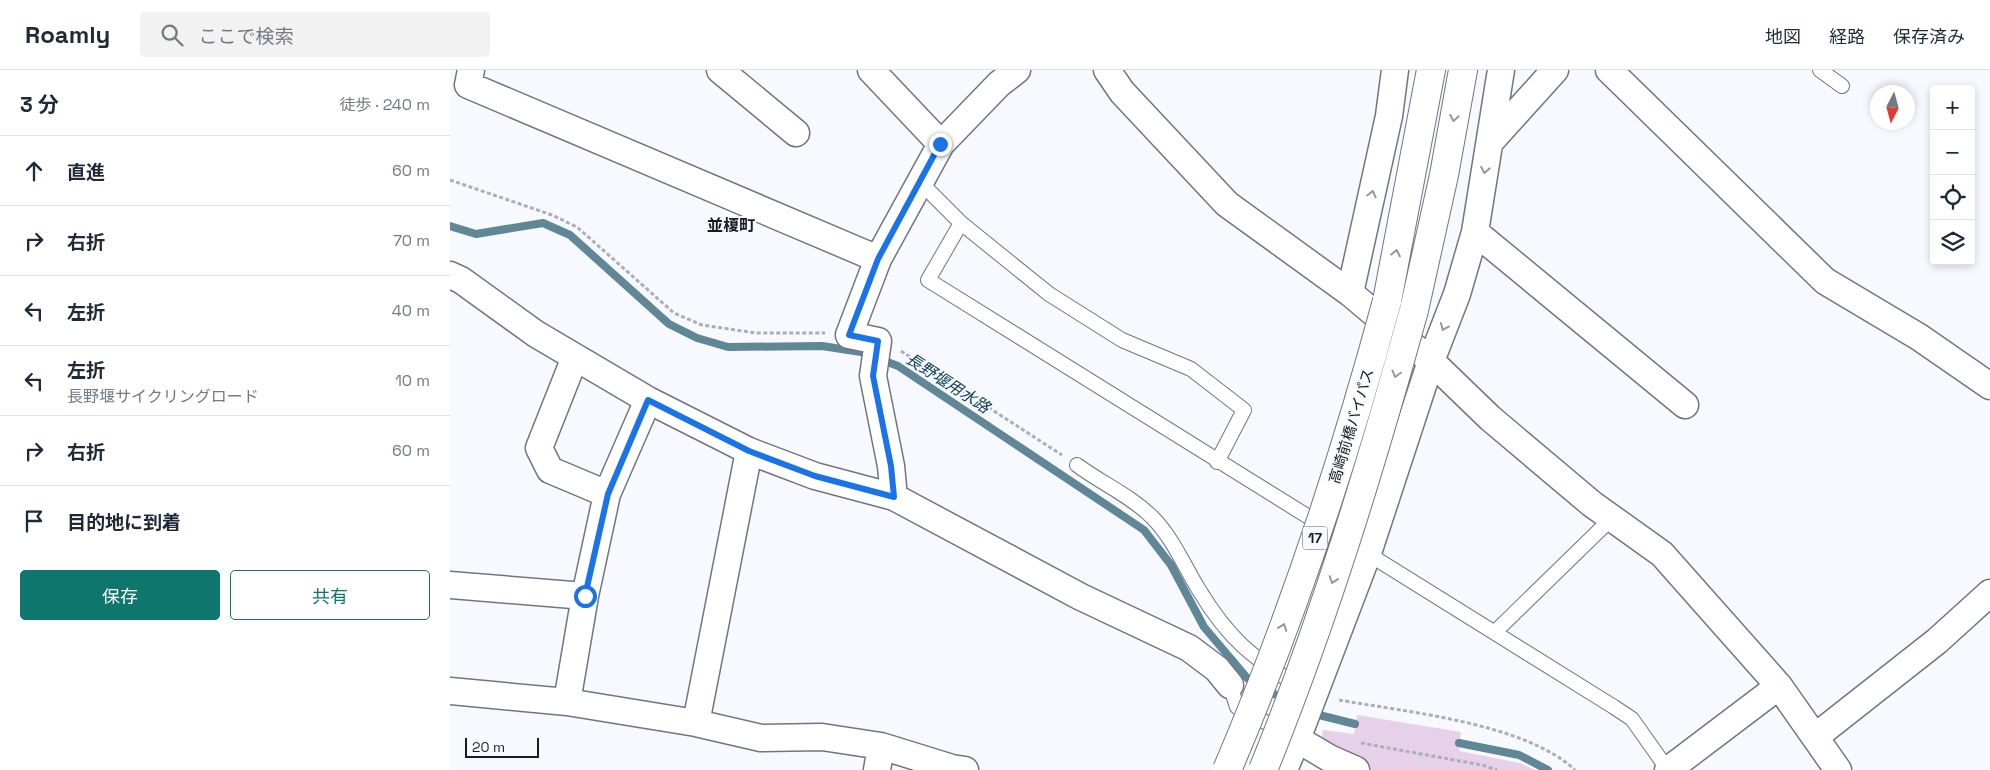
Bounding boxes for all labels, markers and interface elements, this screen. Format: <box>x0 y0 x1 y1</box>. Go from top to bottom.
search box <box>140 12 490 57</box>
text: Roamly <box>25 19 110 50</box>
icon: search <box>158 21 186 49</box>
text: ここで検索 <box>198 24 293 49</box>
text: 地図 <box>1765 25 1801 48</box>
text: 経路 <box>1829 25 1865 48</box>
text: 保存済み <box>1893 25 1965 48</box>
north arrow <box>1870 85 1915 130</box>
map controls <box>1930 85 1975 265</box>
button: + <box>1930 85 1975 130</box>
text: 3 分 <box>20 91 59 118</box>
text: 徒歩 · 240 m <box>339 94 430 115</box>
one-way arrow <box>1450 114 1460 122</box>
button: − <box>1930 130 1975 175</box>
route end <box>929 133 952 156</box>
icon: ahead <box>20 157 48 185</box>
text: 直進 <box>67 160 105 185</box>
text: 60 m <box>392 160 430 181</box>
one-way arrow <box>1481 166 1491 174</box>
button: locate <box>1930 175 1975 220</box>
one-way arrow <box>1366 189 1377 198</box>
district label: 並榎町 <box>707 215 755 236</box>
button: layers <box>1930 220 1975 265</box>
icon: right <box>20 227 48 255</box>
text: 右折 <box>67 230 105 255</box>
text: 70 m <box>393 230 430 251</box>
one-way arrow <box>1391 248 1401 257</box>
icon: left <box>20 297 48 325</box>
text: 左折 <box>67 300 105 325</box>
text: 40 m <box>392 300 430 321</box>
one-way arrow <box>1440 322 1450 331</box>
water label: 長野堰用水路 <box>902 348 996 419</box>
text: 左折 <box>67 358 105 383</box>
street label: 高崎前橋バイパス <box>1324 366 1378 486</box>
icon: left <box>20 367 48 395</box>
text: 10 m <box>395 370 430 391</box>
one-way arrow <box>1391 370 1402 379</box>
text: 長野堰サイクリングロード <box>67 386 259 407</box>
icon: right <box>20 437 48 465</box>
text: 右折 <box>67 440 105 465</box>
text: 60 m <box>392 440 430 461</box>
icon: arrive <box>20 507 48 535</box>
text: 目的地に到着 <box>67 510 181 535</box>
road number: 17 <box>1302 526 1328 549</box>
button: 保存 <box>20 570 220 620</box>
button: 共有 <box>230 570 430 620</box>
one-way arrow <box>1329 575 1339 584</box>
route start <box>574 585 597 608</box>
one-way arrow <box>1277 623 1287 632</box>
scale bar <box>465 735 539 758</box>
text: 20 m <box>472 738 505 756</box>

